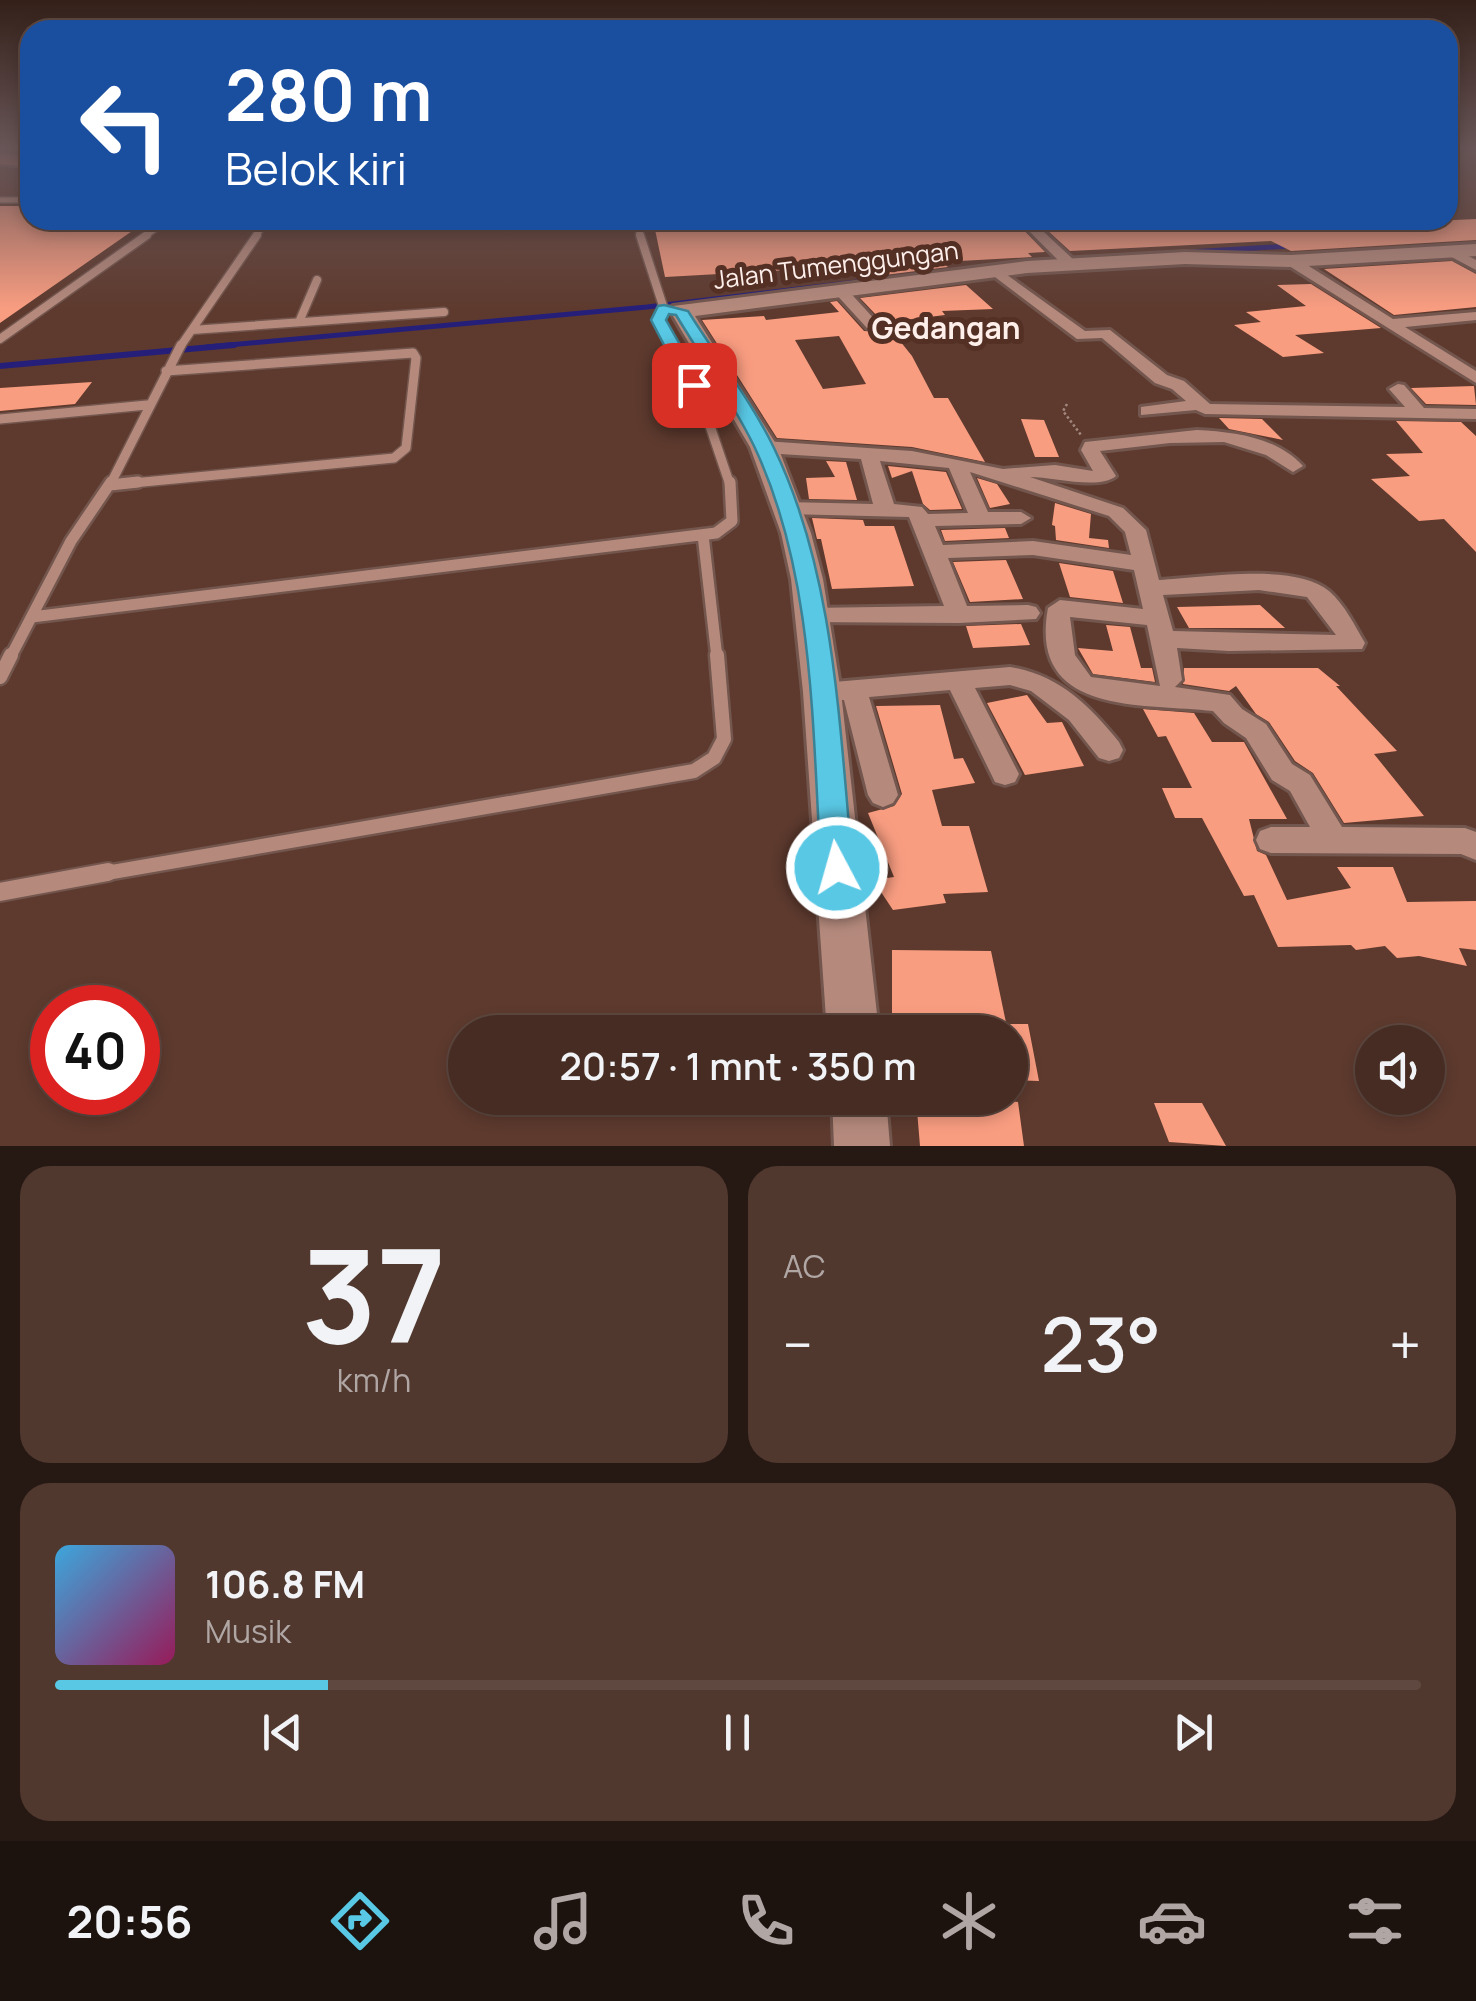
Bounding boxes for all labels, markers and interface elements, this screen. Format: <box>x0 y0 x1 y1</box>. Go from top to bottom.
text: 280 m <box>225 46 433 142</box>
icon: left <box>60 60 190 190</box>
text: Belok kiri <box>225 137 407 199</box>
street label: Jalan Tumenggungan <box>711 232 960 297</box>
district label: Gedangan <box>871 307 1021 348</box>
pin <box>652 343 737 428</box>
icon: arrive <box>667 358 722 413</box>
position arrow <box>785 816 889 920</box>
speed limit sign: 40 <box>30 985 160 1115</box>
map controls <box>1355 1025 1445 1115</box>
button: sound <box>1355 1025 1445 1115</box>
text: 20:57 · 1 mnt · 350 m <box>560 1039 916 1091</box>
text: 37 <box>302 1204 446 1382</box>
text: AC <box>783 1244 826 1288</box>
text: 23° <box>1041 1292 1161 1395</box>
text: − <box>783 1306 813 1382</box>
text: + <box>1389 1306 1421 1382</box>
text: km/h <box>337 1358 411 1402</box>
text: 106.8 FM <box>205 1557 365 1609</box>
text: Musik <box>205 1609 291 1653</box>
icon: previous <box>255 1705 310 1760</box>
icon: pause <box>710 1705 765 1760</box>
icon: next <box>1166 1705 1221 1760</box>
icon: directions <box>325 1886 395 1956</box>
icon: music <box>528 1886 598 1956</box>
icon: phone <box>731 1886 801 1956</box>
icon: climate <box>934 1886 1004 1956</box>
icon: car <box>1137 1886 1207 1956</box>
icon: filters <box>1340 1886 1410 1956</box>
text: 20:56 <box>66 1890 193 1952</box>

